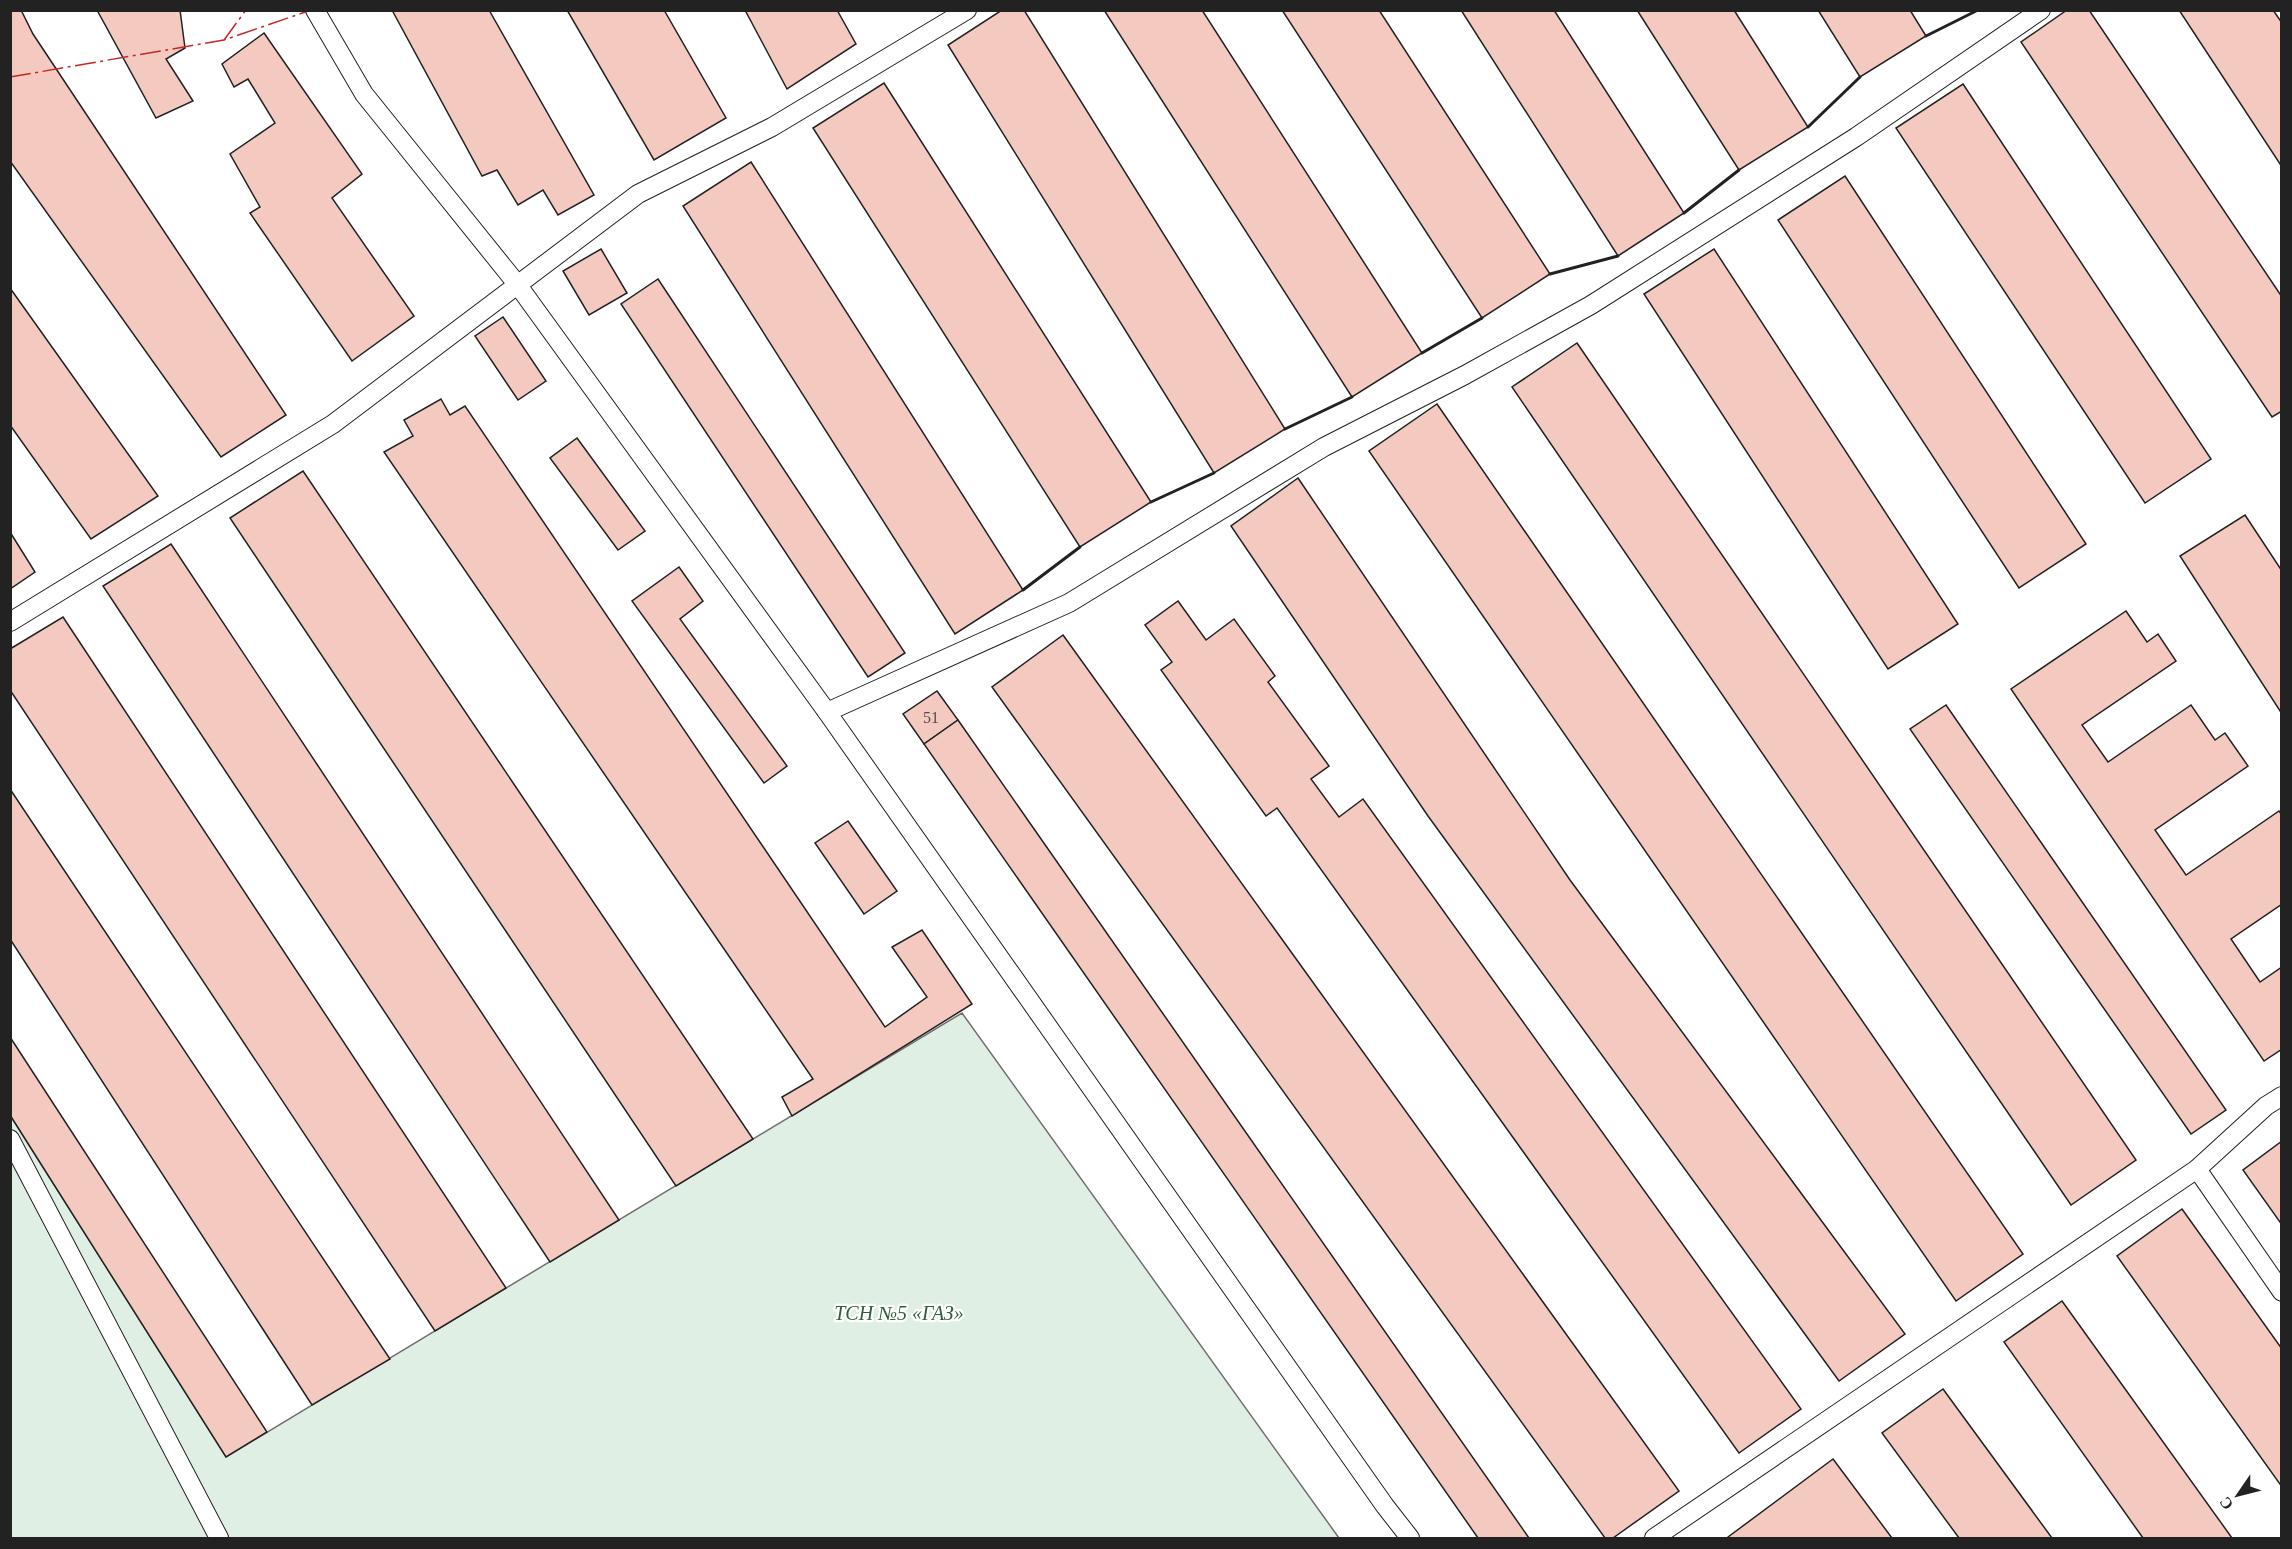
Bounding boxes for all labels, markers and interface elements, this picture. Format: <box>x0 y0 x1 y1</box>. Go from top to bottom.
house number: 51 <box>923 709 939 726</box>
park label: ТСН №5 «ГАЗ» <box>834 1302 964 1324</box>
north arrow <box>2208 1465 2268 1525</box>
text: С <box>2216 1494 2236 1513</box>

